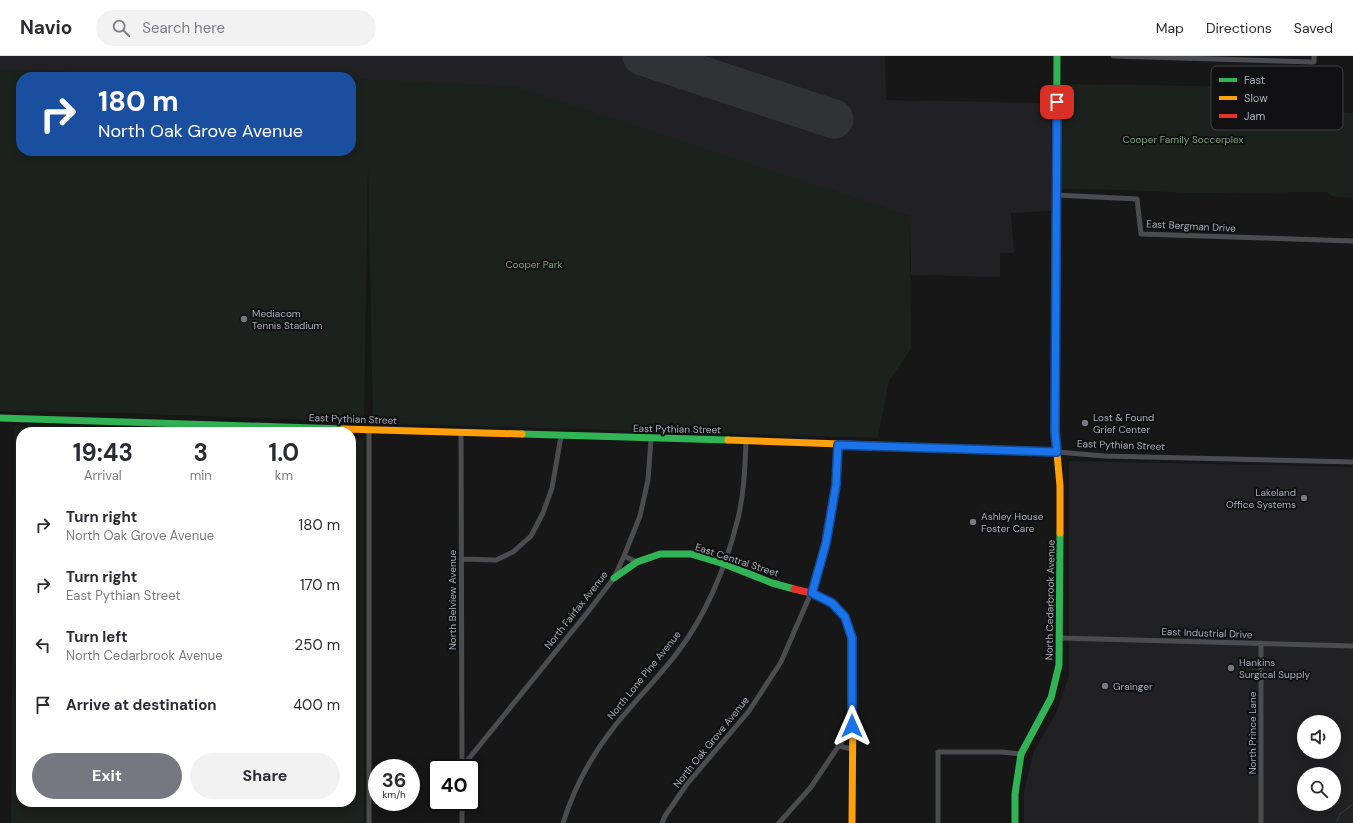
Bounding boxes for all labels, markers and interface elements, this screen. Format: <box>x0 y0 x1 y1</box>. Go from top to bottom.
search box <box>96 10 376 46</box>
text: Navio <box>20 15 72 40</box>
icon: search <box>110 17 132 39</box>
text: Search here <box>142 18 225 38</box>
text: Map <box>1156 19 1184 37</box>
text: Directions <box>1206 19 1272 37</box>
text: Saved <box>1294 19 1333 37</box>
legend <box>1211 66 1343 130</box>
text: Fast <box>1244 73 1265 87</box>
text: 180 m <box>98 83 179 120</box>
pin <box>1040 85 1074 119</box>
icon: right <box>32 88 84 140</box>
icon: arrive <box>1046 91 1068 113</box>
text: Slow <box>1244 91 1268 105</box>
text: Jam <box>1244 109 1265 123</box>
text: North Oak Grove Avenue <box>98 119 303 143</box>
park label: Cooper Family Soccerplex <box>1123 133 1244 146</box>
street label: East Bergman Drive <box>1146 217 1236 235</box>
park label: Cooper Park <box>505 258 563 271</box>
place label: Mediacom Tennis Stadium <box>252 307 323 332</box>
marker: Mediacom Tennis Stadium <box>239 314 249 324</box>
street label: East Pythian Street <box>309 411 397 427</box>
place label: Lost & Found Grief Center <box>1093 411 1154 436</box>
marker: Lost & Found Grief Center <box>1080 418 1090 428</box>
street label: East Pythian Street <box>633 422 721 436</box>
text: 19:43 <box>73 437 133 468</box>
text: 3 <box>193 437 208 468</box>
text: 1.0 <box>269 437 299 468</box>
street label: East Pythian Street <box>1077 437 1165 453</box>
text: Arrival <box>84 467 122 484</box>
text: min <box>190 467 212 484</box>
text: km <box>275 467 293 484</box>
place label: Lakeland Office Systems <box>1226 486 1296 511</box>
marker: Lakeland Office Systems <box>1299 493 1309 503</box>
text: Turn right <box>66 507 137 527</box>
place label: Ashley House Foster Care <box>981 510 1044 535</box>
icon: right <box>32 514 54 536</box>
text: 180 m <box>299 515 340 535</box>
marker: Ashley House Foster Care <box>968 517 978 527</box>
text: North Oak Grove Avenue <box>66 527 214 544</box>
street label: North Cedarbrook Avenue <box>1042 539 1058 660</box>
street label: East Central Street <box>693 540 781 580</box>
street label: North Belview Avenue <box>446 550 459 650</box>
text: Turn right <box>66 567 137 587</box>
street label: North Fairfax Avenue <box>541 568 611 652</box>
icon: right <box>32 574 54 596</box>
text: 170 m <box>300 575 340 595</box>
text: East Pythian Street <box>66 587 181 604</box>
street label: East Industrial Drive <box>1161 625 1253 641</box>
text: Turn left <box>66 627 127 647</box>
street label: North Lone Pine Avenue <box>604 628 684 722</box>
icon: left <box>32 634 54 656</box>
text: 250 m <box>295 635 340 655</box>
text: North Cedarbrook Avenue <box>66 647 223 664</box>
place label: Hankins Surgical Supply <box>1239 656 1310 681</box>
marker: Hankins Surgical Supply <box>1226 663 1236 673</box>
place label: Grainger <box>1113 680 1153 693</box>
marker: Grainger <box>1100 681 1110 691</box>
street label: North Prince Lane <box>1246 691 1259 774</box>
street label: North Oak Grove Avenue <box>670 693 752 790</box>
icon: arrive <box>32 694 54 716</box>
text: Arrive at destination <box>66 695 217 715</box>
text: 400 m <box>293 695 340 715</box>
position arrow <box>831 705 873 747</box>
map controls <box>1297 715 1341 811</box>
button: sound <box>1297 715 1341 759</box>
button: Exit <box>32 753 182 799</box>
button: Share <box>190 753 340 799</box>
speed limit sign: 40 <box>428 759 480 811</box>
text: 36 <box>382 767 406 793</box>
button: search <box>1297 767 1341 811</box>
text: km/h <box>382 788 406 801</box>

